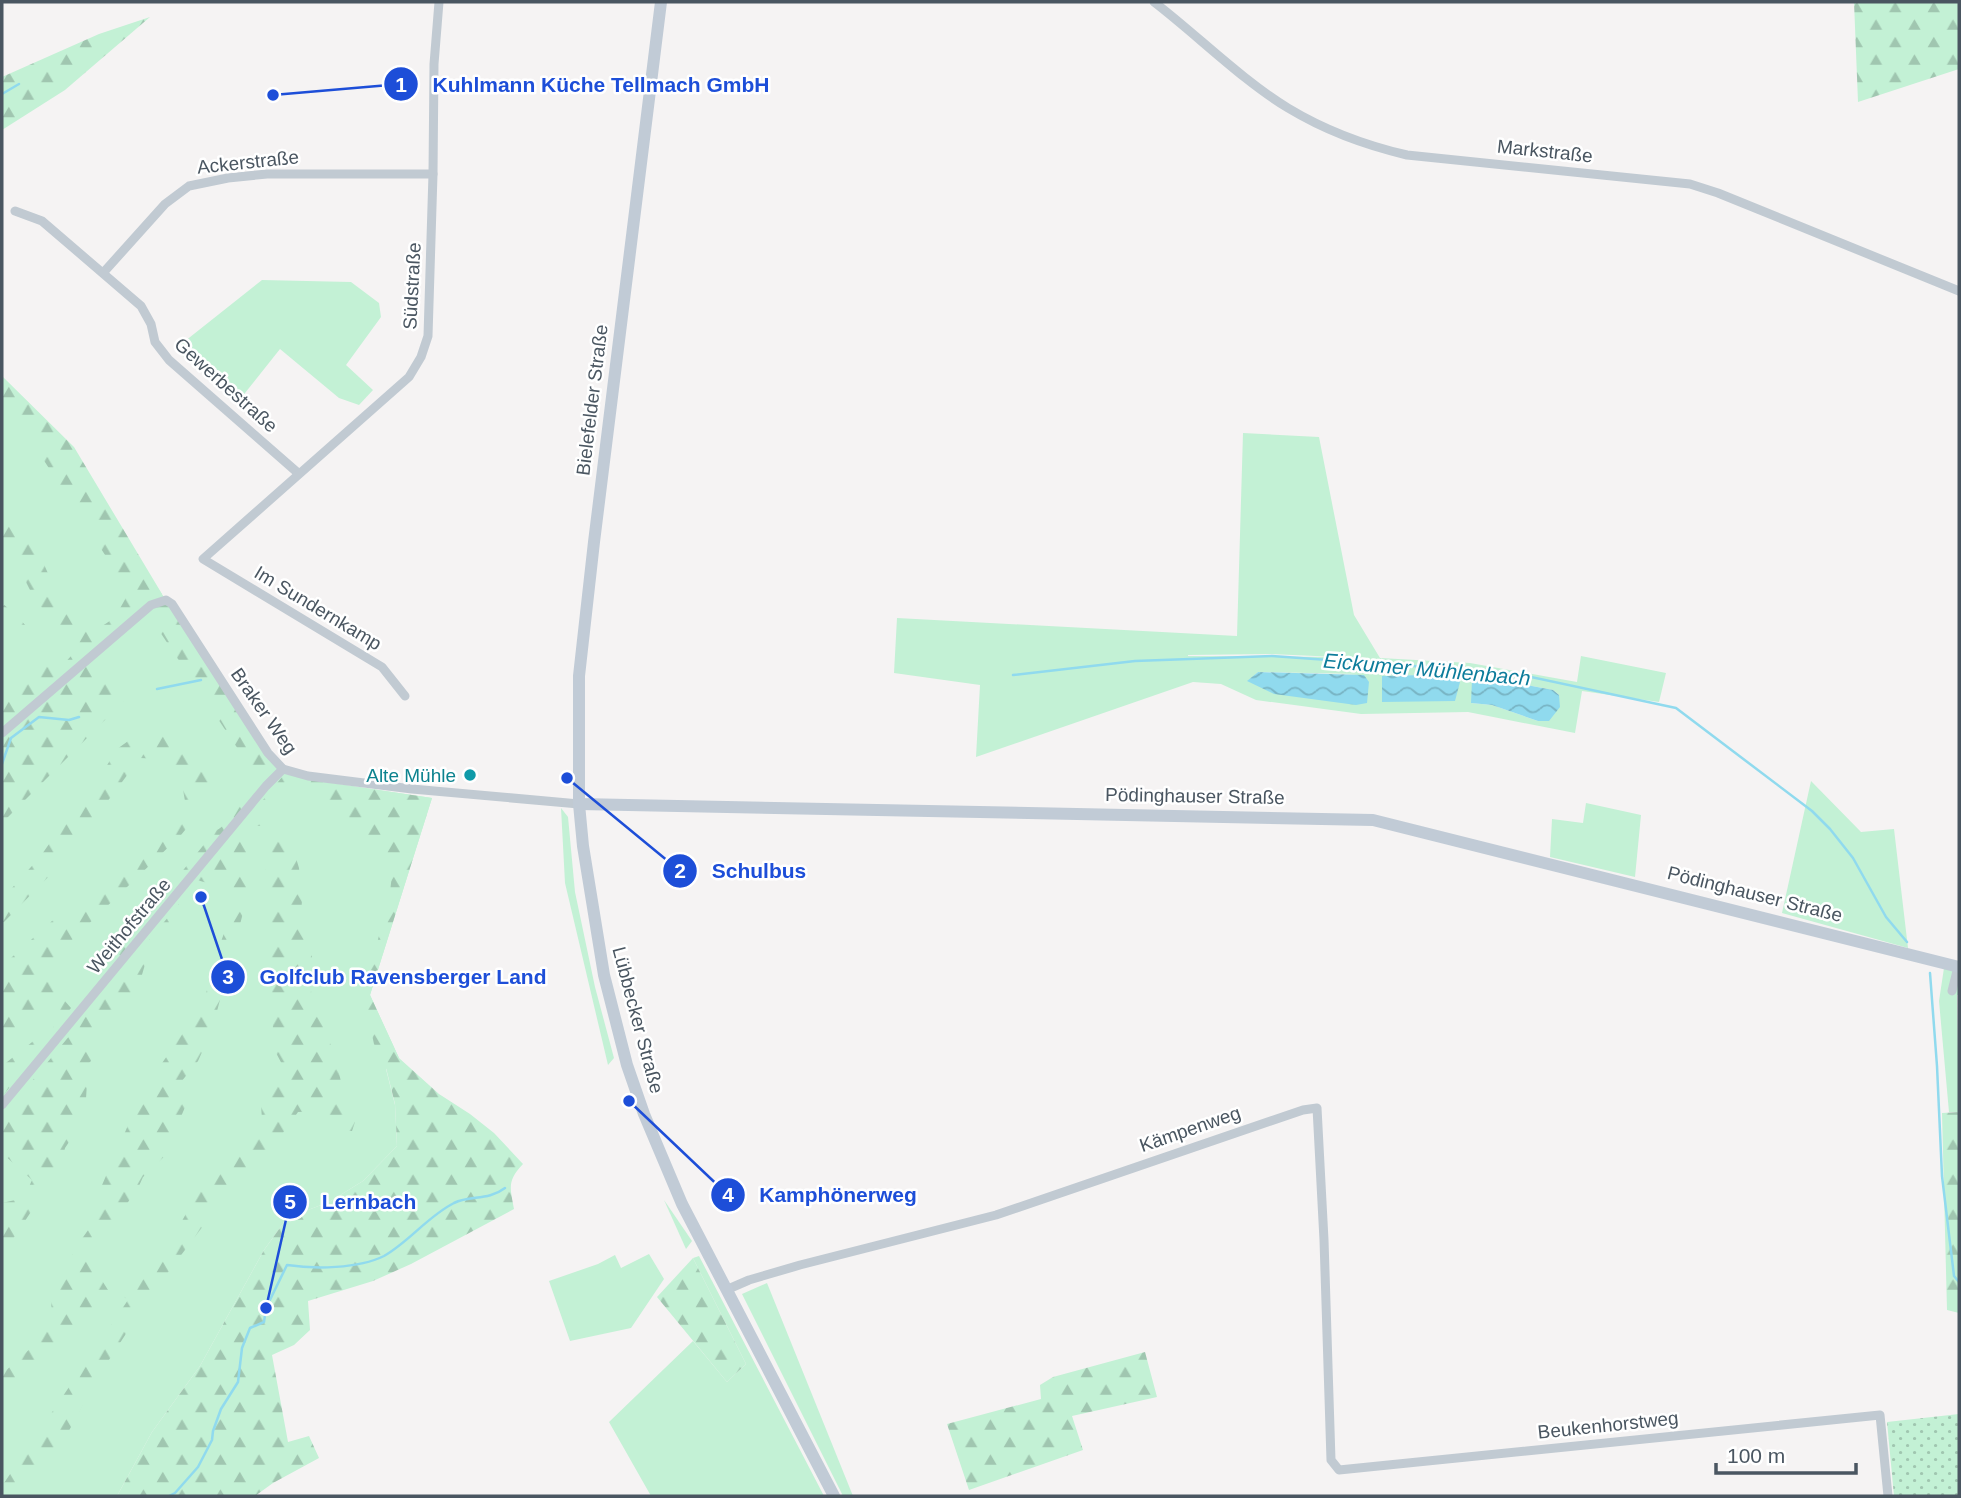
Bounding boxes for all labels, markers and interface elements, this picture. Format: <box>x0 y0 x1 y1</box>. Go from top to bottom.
callout: Kuhlmann Küche Tellmach GmbH <box>383 63 783 105</box>
text: 1 <box>395 73 407 96</box>
text: Kuhlmann Küche Tellmach GmbH <box>433 73 769 96</box>
street label: Markstraße <box>1496 136 1594 166</box>
street label: Ackerstraße <box>196 146 300 178</box>
street label: Südstraße <box>399 242 425 330</box>
street label: Bielefelder Straße <box>572 323 612 477</box>
street label: Gewerbestraße <box>170 333 282 437</box>
street label: Im Sundernkamp <box>251 562 385 654</box>
water label: Eickumer Mühlenbach <box>1323 648 1531 690</box>
street label: Braker Weg <box>227 664 301 758</box>
place label: Alte Mühle <box>366 765 456 786</box>
marker: Alte Mühle <box>462 767 478 783</box>
street label: Pödinghauser Straße <box>1105 784 1285 808</box>
callout: Schulbus <box>662 850 820 892</box>
text: 2 <box>674 859 686 882</box>
text: Schulbus <box>712 859 806 882</box>
street label: Pödinghauser Straße <box>1665 862 1845 926</box>
street label: Weithofstraße <box>83 874 175 978</box>
street label: Lübbecker Straße <box>608 944 668 1096</box>
callout: Golfclub Ravensberger Land <box>210 956 560 998</box>
text: 3 <box>222 965 234 988</box>
text: Golfclub Ravensberger Land <box>259 965 547 988</box>
street label: Kämpenweg <box>1137 1102 1243 1156</box>
callout: Kamphönerweg <box>711 1174 931 1216</box>
callout: Lernbach <box>273 1181 430 1223</box>
text: 4 <box>722 1183 734 1206</box>
text: Kamphönerweg <box>759 1183 917 1206</box>
text: 5 <box>284 1190 296 1213</box>
text: Lernbach <box>322 1190 416 1213</box>
street label: Beukenhorstweg <box>1537 1407 1679 1443</box>
scale bar <box>1716 1432 1856 1476</box>
text: 100 m <box>1727 1444 1785 1467</box>

